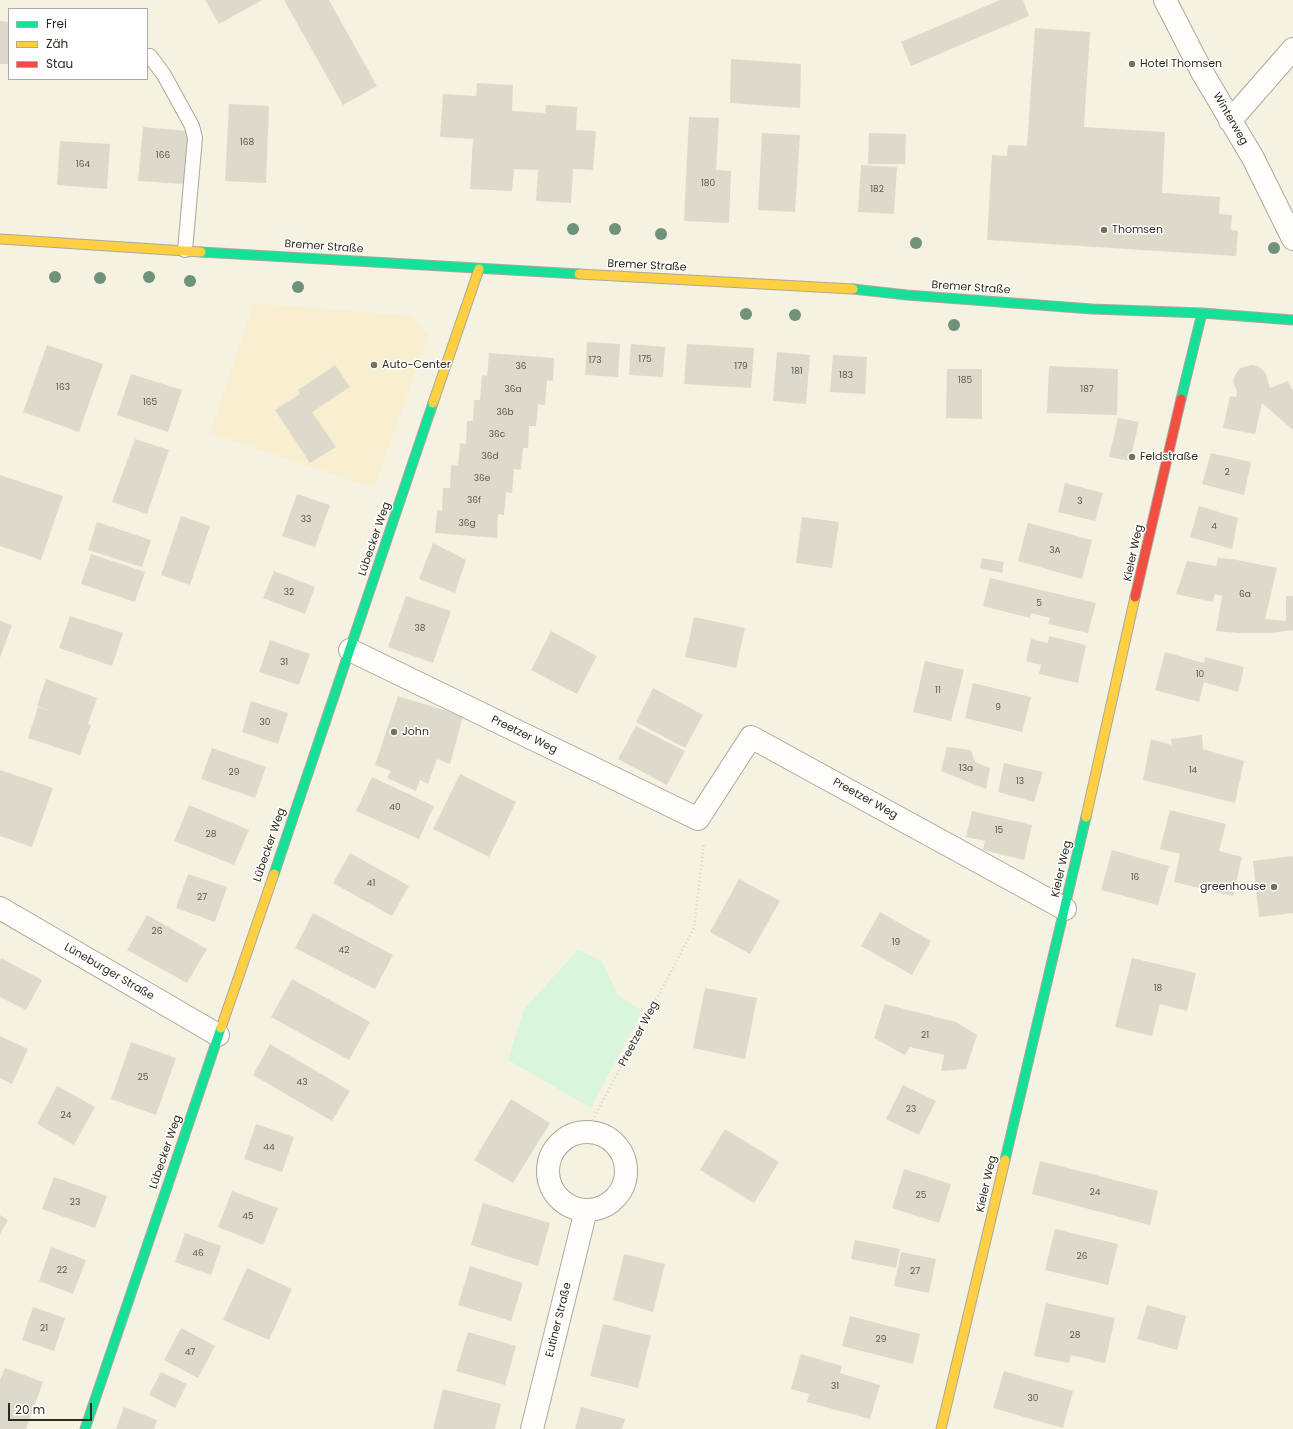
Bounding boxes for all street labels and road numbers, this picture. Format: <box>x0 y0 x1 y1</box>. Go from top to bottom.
street label: Winterweg <box>1210 90 1250 148</box>
street label: Bremer Straße <box>284 238 364 256</box>
street label: Bremer Straße <box>607 257 687 275</box>
street label: Bremer Straße <box>931 279 1011 297</box>
street label: Lübecker Weg <box>356 500 394 578</box>
street label: Kieler Weg <box>1122 523 1146 583</box>
street label: Preetzer Weg <box>489 713 559 757</box>
street label: Preetzer Weg <box>830 776 900 822</box>
street label: Lübecker Weg <box>251 806 289 884</box>
street label: Kieler Weg <box>1049 839 1075 899</box>
street label: Lüneburger Straße <box>62 941 156 1003</box>
street label: Preetzer Weg <box>616 999 662 1069</box>
street label: Lübecker Weg <box>147 1113 185 1191</box>
street label: Kieler Weg <box>974 1154 1000 1214</box>
street label: Eutiner Straße <box>543 1281 575 1359</box>

